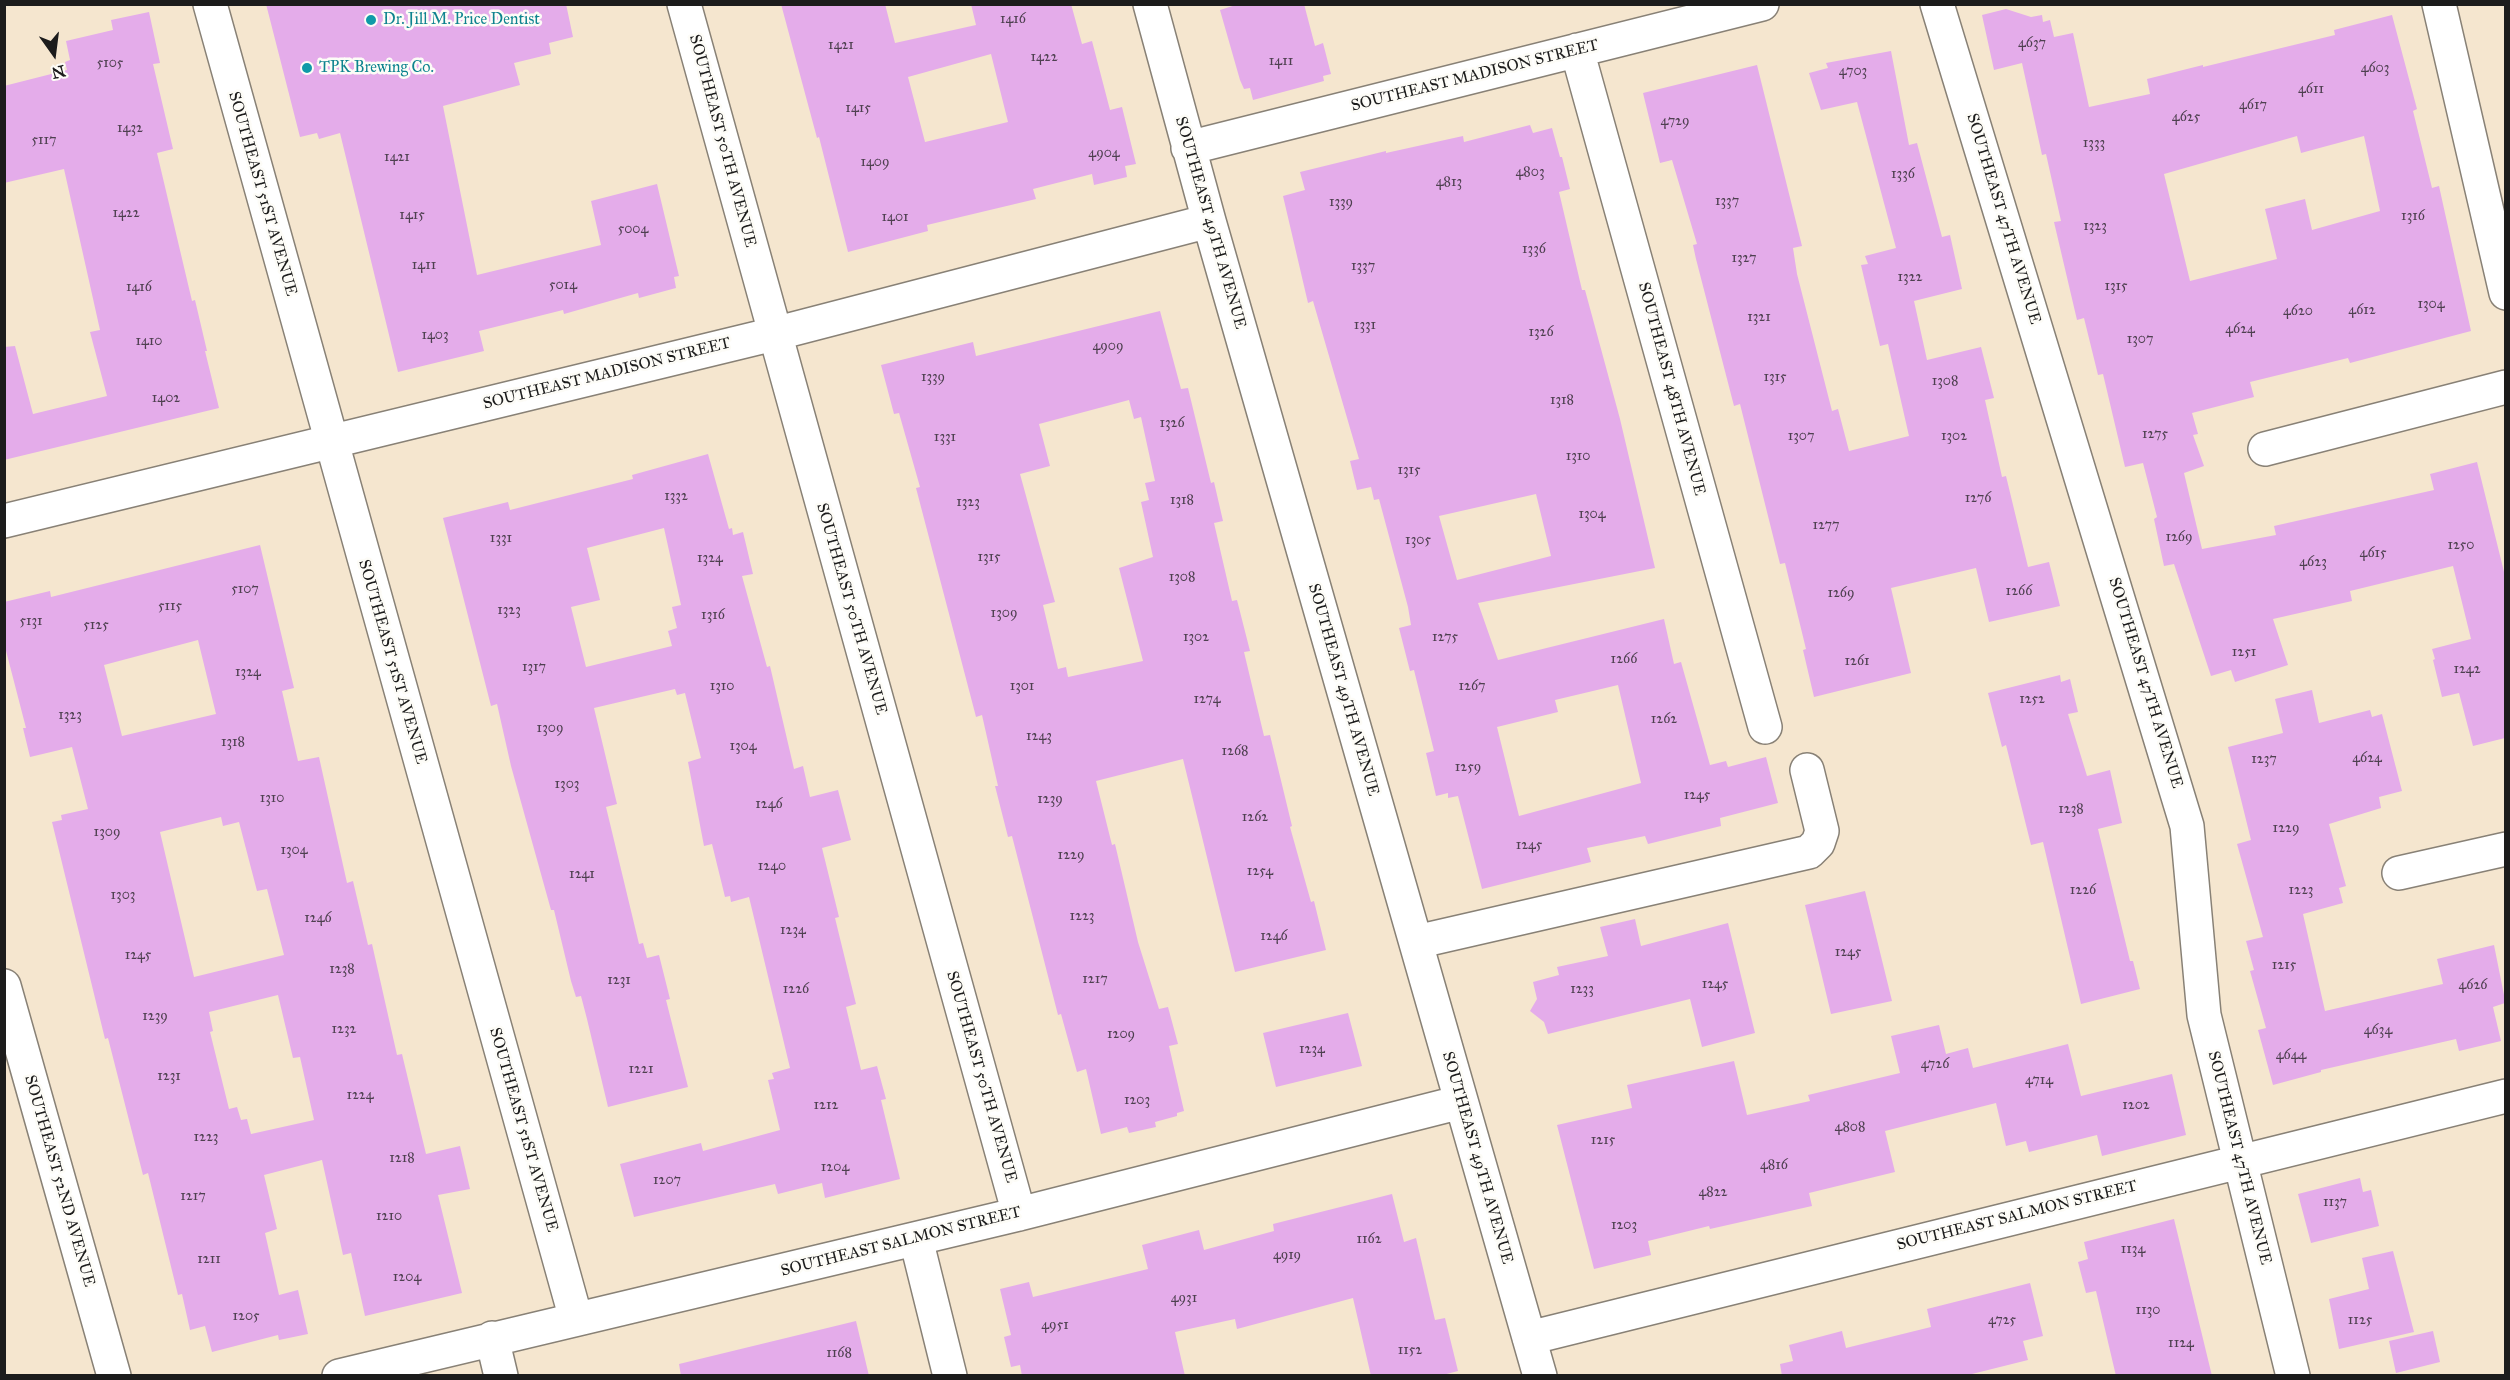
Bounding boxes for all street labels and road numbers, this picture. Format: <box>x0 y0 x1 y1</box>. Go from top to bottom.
street label: SOUTHEAST 50TH AVENUE <box>684 33 760 249</box>
street label: SOUTHEAST MADISON STREET <box>1349 36 1601 116</box>
street label: SOUTHEAST 51ST AVENUE <box>224 90 300 298</box>
street label: SOUTHEAST 47TH AVENUE <box>1962 111 2044 327</box>
street label: SOUTHEAST 49TH AVENUE <box>1170 115 1250 331</box>
street label: SOUTHEAST 48TH AVENUE <box>1633 280 1709 498</box>
street label: SOUTHEAST MADISON STREET <box>481 334 733 414</box>
street label: SOUTHEAST 50TH AVENUE <box>812 501 890 717</box>
street label: SOUTHEAST 51ST AVENUE <box>354 558 430 766</box>
street label: SOUTHEAST 47TH AVENUE <box>2104 575 2186 791</box>
street label: SOUTHEAST 49TH AVENUE <box>1303 582 1383 798</box>
street label: SOUTHEAST 50TH AVENUE <box>942 969 1020 1185</box>
street label: SOUTHEAST 51ST AVENUE <box>485 1026 561 1234</box>
street label: SOUTHEAST 47TH AVENUE <box>2203 1049 2275 1267</box>
street label: SOUTHEAST 49TH AVENUE <box>1437 1050 1517 1266</box>
street label: SOUTHEAST 52ND AVENUE <box>20 1073 98 1289</box>
street label: SOUTHEAST SALMON STREET <box>1895 1177 2139 1255</box>
street label: SOUTHEAST SALMON STREET <box>779 1203 1023 1281</box>

